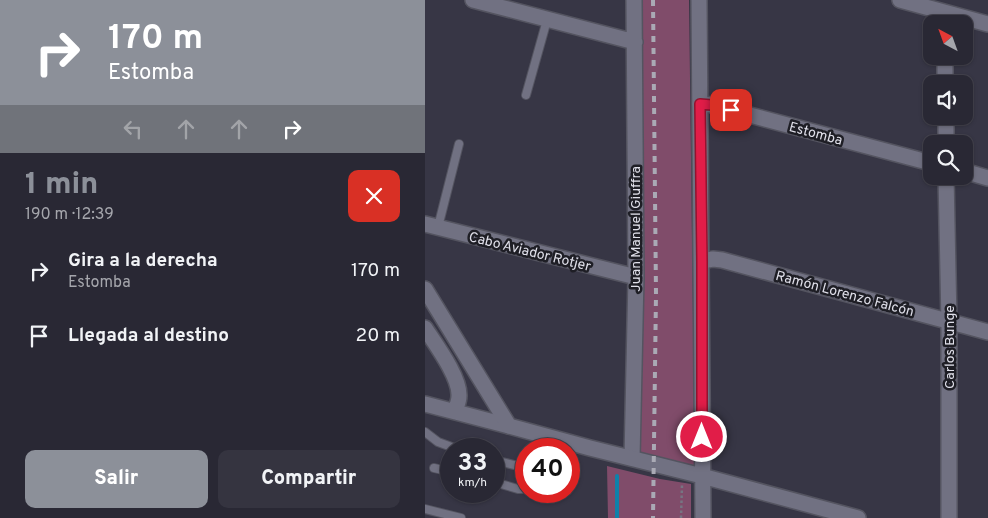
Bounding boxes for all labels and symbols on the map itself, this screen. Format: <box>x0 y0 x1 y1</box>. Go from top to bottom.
north arrow <box>923 15 973 65</box>
pin <box>710 89 752 131</box>
street label: Estomba <box>787 119 844 150</box>
street label: Juan Manuel Giuffra <box>628 166 645 292</box>
street label: Cabo Aviador Rotjer <box>467 229 593 276</box>
street label: Ramón Lorenzo Falcón <box>774 268 916 321</box>
street label: Carlos Bunge <box>942 305 959 389</box>
position arrow <box>675 410 727 462</box>
speed limit sign: 40 <box>515 438 580 503</box>

